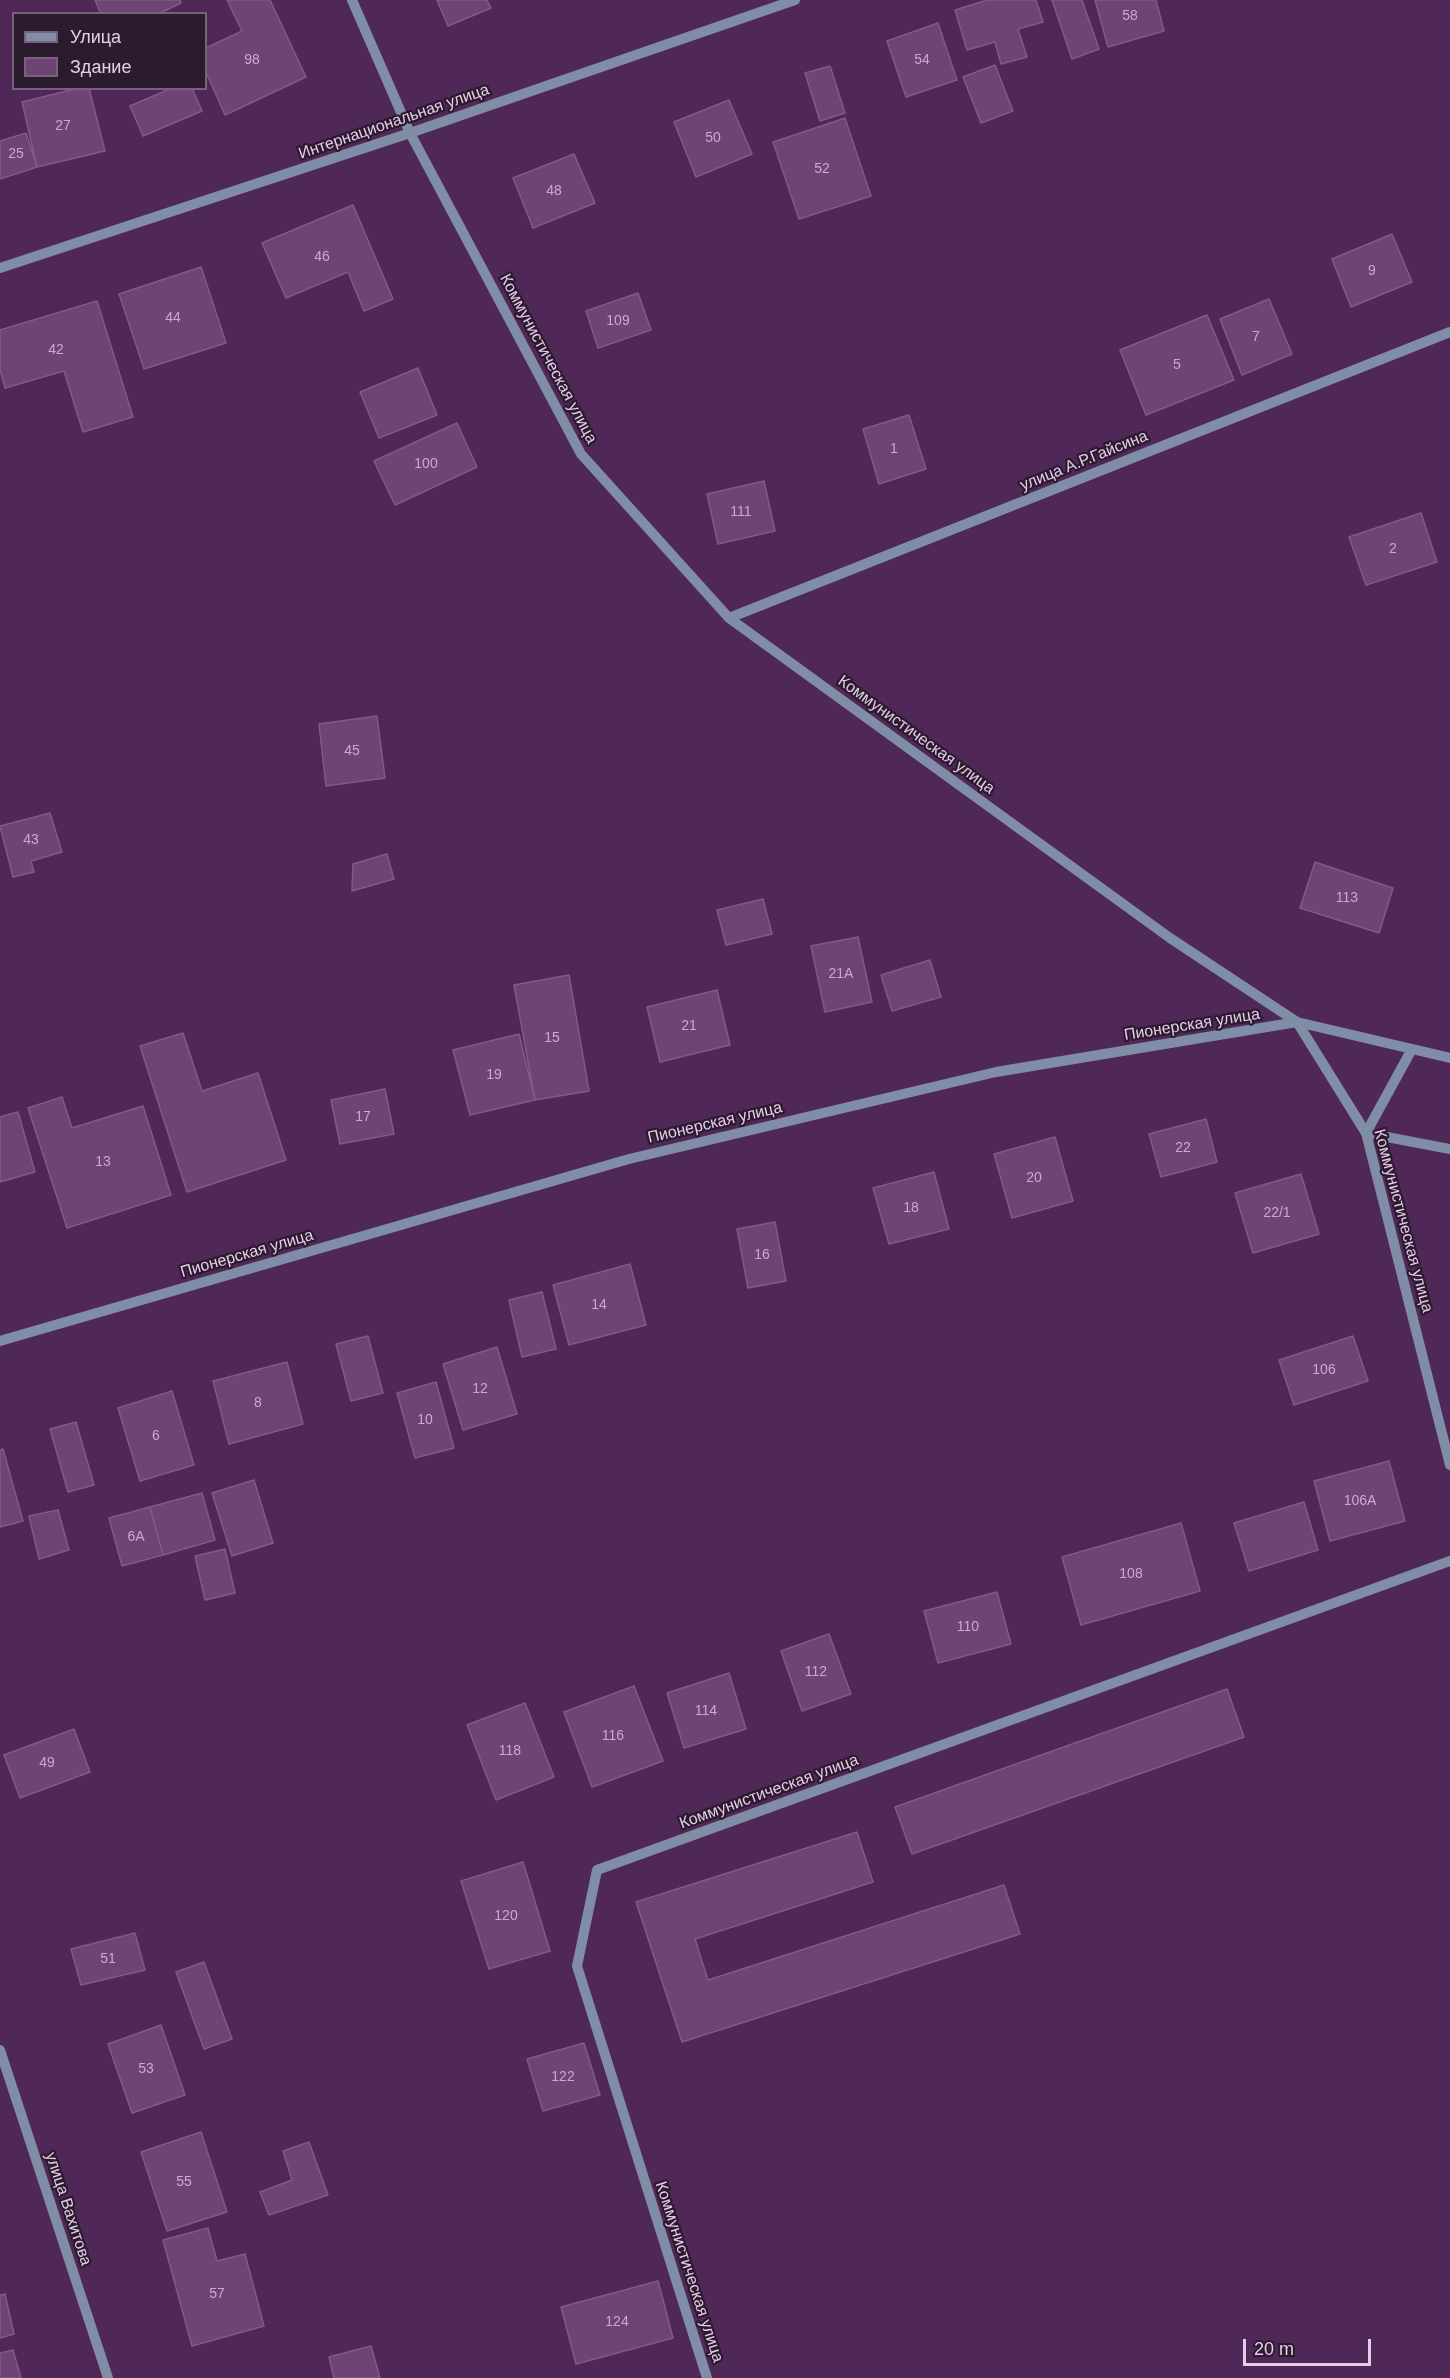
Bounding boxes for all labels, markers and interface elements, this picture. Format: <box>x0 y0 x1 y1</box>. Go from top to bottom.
house number: 58 <box>1122 8 1138 24</box>
legend <box>12 12 207 90</box>
text: Улица <box>70 27 121 47</box>
house number: 98 <box>244 52 260 68</box>
house number: 54 <box>914 52 930 68</box>
text: Здание <box>70 57 131 77</box>
street label: Интернациональная улица <box>296 80 492 164</box>
house number: 27 <box>55 118 71 134</box>
house number: 50 <box>705 130 721 146</box>
house number: 25 <box>8 146 24 162</box>
house number: 52 <box>814 161 830 177</box>
house number: 48 <box>546 183 562 199</box>
house number: 46 <box>314 249 330 265</box>
house number: 9 <box>1368 263 1376 279</box>
street label: Коммунистическая улица <box>495 271 601 447</box>
house number: 44 <box>165 310 181 326</box>
house number: 109 <box>606 313 630 329</box>
house number: 7 <box>1252 329 1260 345</box>
house number: 42 <box>48 342 64 358</box>
house number: 5 <box>1173 357 1181 373</box>
street label: улица А.Р.Гайсина <box>1017 427 1151 495</box>
house number: 1 <box>890 441 898 457</box>
house number: 100 <box>414 456 438 472</box>
house number: 111 <box>730 504 752 520</box>
house number: 2 <box>1389 541 1397 557</box>
street label: Коммунистическая улица <box>834 672 998 798</box>
house number: 45 <box>344 743 360 759</box>
house number: 43 <box>23 832 39 848</box>
house number: 113 <box>1336 890 1358 906</box>
house number: 21А <box>829 966 853 982</box>
street label: Пионерская улица <box>1123 1005 1261 1045</box>
house number: 21 <box>681 1018 697 1034</box>
house number: 15 <box>544 1030 560 1046</box>
house number: 19 <box>486 1067 502 1083</box>
street label: Пионерская улица <box>646 1098 784 1148</box>
house number: 17 <box>355 1109 371 1125</box>
street label: Коммунистическая улица <box>1369 1127 1437 1315</box>
house number: 22 <box>1175 1140 1191 1156</box>
house number: 13 <box>95 1154 111 1170</box>
house number: 20 <box>1026 1170 1042 1186</box>
house number: 18 <box>903 1200 919 1216</box>
house number: 22/1 <box>1263 1205 1291 1221</box>
street label: Пионерская улица <box>178 1226 316 1282</box>
house number: 16 <box>754 1247 770 1263</box>
house number: 14 <box>591 1297 607 1313</box>
house number: 106 <box>1312 1362 1336 1378</box>
house number: 12 <box>472 1381 488 1397</box>
house number: 8 <box>254 1395 262 1411</box>
house number: 10 <box>417 1412 433 1428</box>
house number: 6 <box>152 1428 160 1444</box>
house number: 106А <box>1344 1493 1376 1509</box>
house number: 6А <box>127 1529 145 1545</box>
house number: 108 <box>1119 1566 1143 1582</box>
house number: 110 <box>957 1619 979 1635</box>
house number: 112 <box>805 1664 827 1680</box>
house number: 114 <box>695 1703 717 1719</box>
house number: 116 <box>602 1728 624 1744</box>
house number: 118 <box>499 1743 521 1759</box>
street label: Коммунистическая улица <box>677 1751 861 1833</box>
house number: 49 <box>39 1755 55 1771</box>
house number: 120 <box>494 1908 518 1924</box>
house number: 51 <box>100 1951 116 1967</box>
house number: 53 <box>138 2061 154 2077</box>
house number: 122 <box>551 2069 575 2085</box>
street label: улица Вахитова <box>41 2150 95 2268</box>
house number: 55 <box>176 2174 192 2190</box>
street label: Коммунистическая улица <box>651 2179 727 2365</box>
house number: 57 <box>209 2286 225 2302</box>
house number: 124 <box>605 2314 629 2330</box>
scale bar <box>1246 2327 1374 2365</box>
text: 20 m <box>1254 2339 1294 2359</box>

